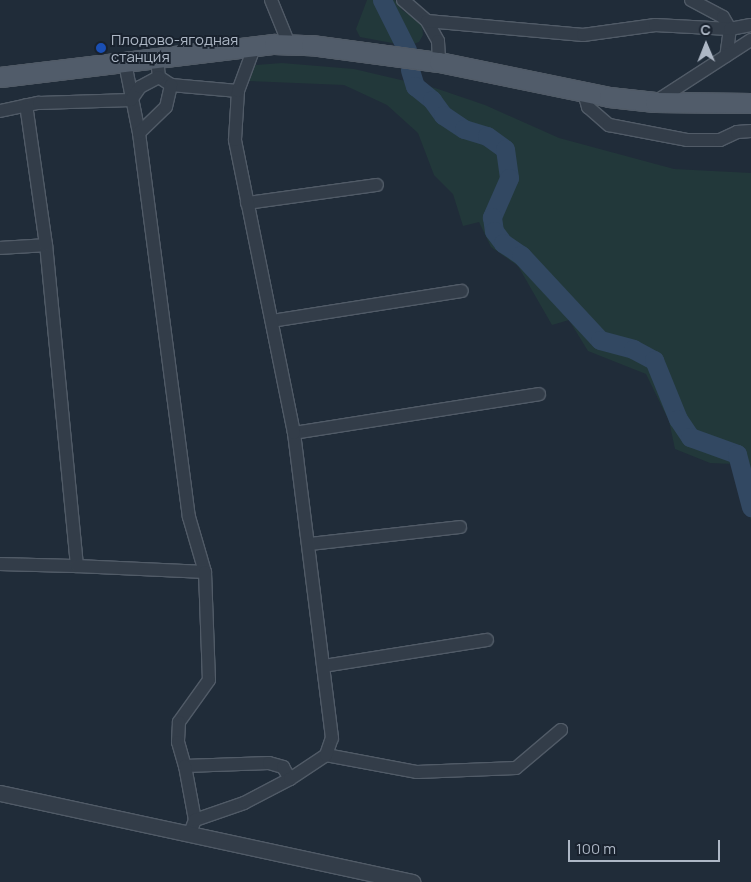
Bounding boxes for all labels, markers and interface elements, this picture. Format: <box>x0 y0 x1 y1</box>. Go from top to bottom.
north arrow <box>681 20 731 70</box>
text: С <box>700 20 711 39</box>
place label: Плодово-ягодная станция <box>111 30 238 65</box>
marker: Плодово-ягодная станция <box>95 42 107 54</box>
scale bar <box>571 830 724 862</box>
text: 100 m <box>576 838 616 859</box>

